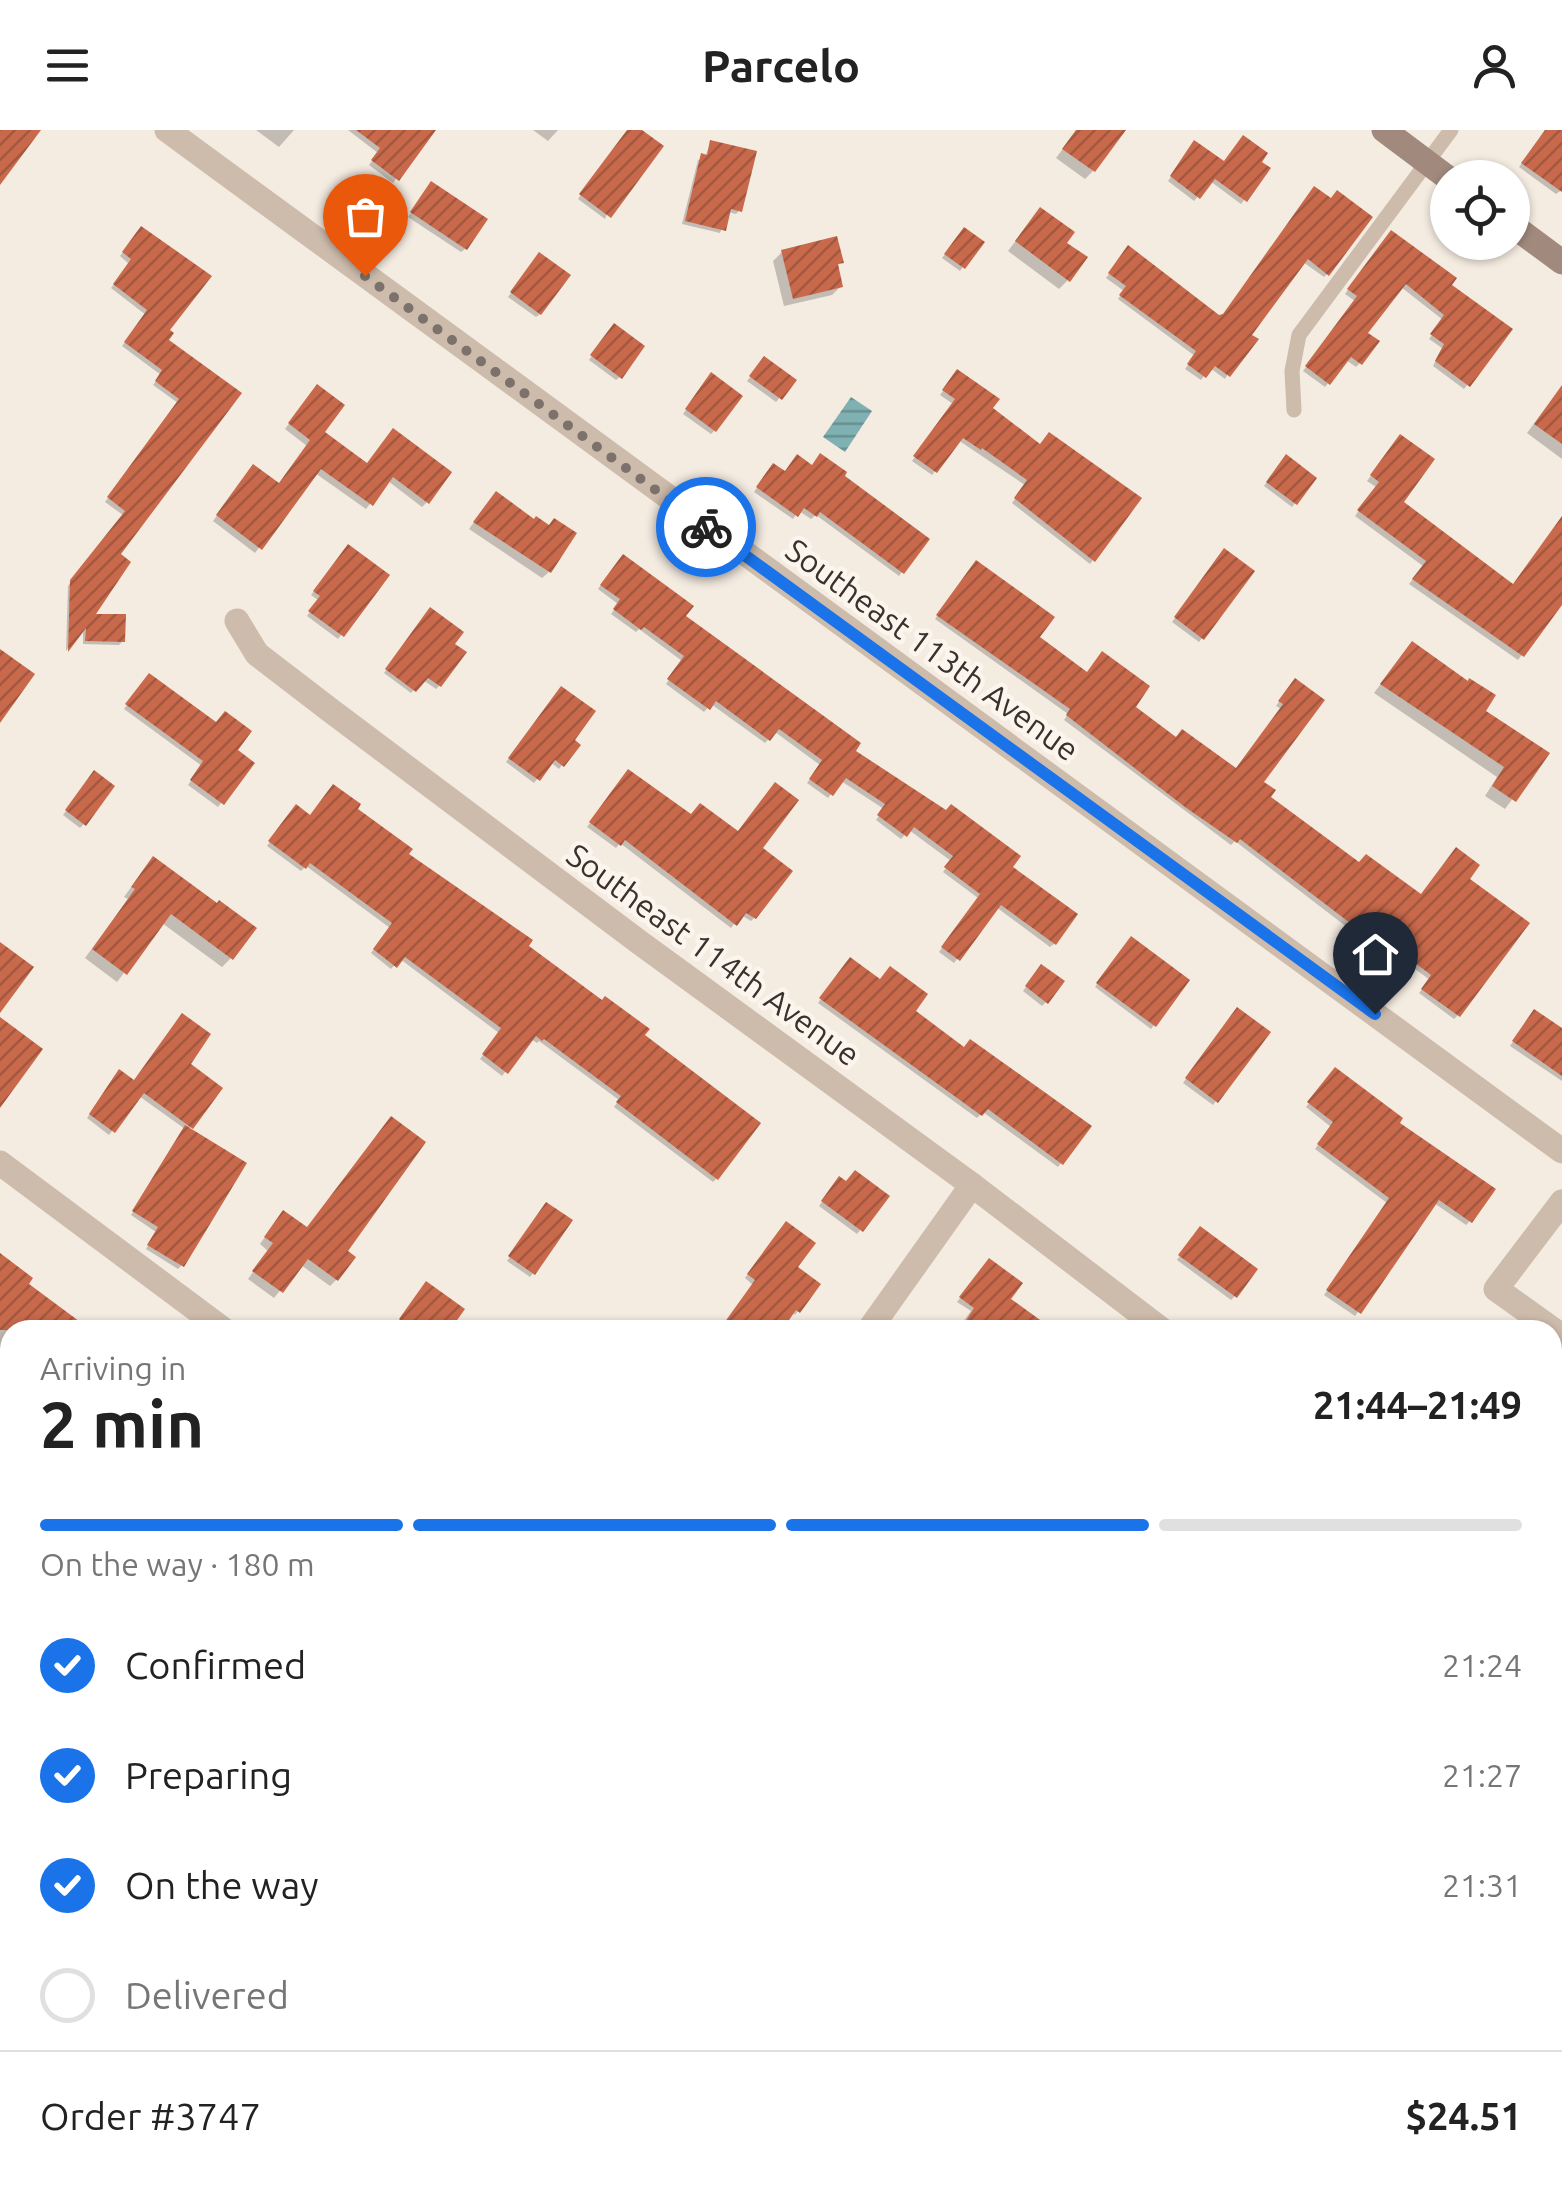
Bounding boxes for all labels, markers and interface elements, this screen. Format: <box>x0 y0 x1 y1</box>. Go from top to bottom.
icon: menu <box>40 38 95 93</box>
icon: person <box>1467 38 1522 93</box>
text: Parcelo <box>702 40 860 91</box>
map controls <box>1430 160 1530 260</box>
button: locate <box>1430 160 1530 260</box>
pin <box>323 174 408 277</box>
icon: bag <box>338 189 393 244</box>
courier <box>656 477 756 577</box>
icon: bike <box>679 500 734 555</box>
street label: Southeast 113th Avenue <box>779 531 1086 767</box>
street label: Southeast 114th Avenue <box>560 836 867 1072</box>
pin <box>1333 912 1418 1015</box>
icon: home <box>1348 927 1403 982</box>
text: Arriving in <box>40 1350 186 1386</box>
text: 21:44–21:49 <box>1313 1384 1522 1426</box>
text: 2 min <box>40 1387 204 1460</box>
text: On the way · 180 m <box>40 1546 315 1582</box>
icon: check <box>40 1638 95 1693</box>
text: Confirmed <box>125 1644 306 1686</box>
text: 21:24 <box>1442 1647 1522 1683</box>
icon: check <box>40 1748 95 1803</box>
text: Preparing <box>125 1754 292 1796</box>
text: 21:27 <box>1442 1757 1522 1793</box>
icon: check <box>40 1858 95 1913</box>
text: On the way <box>125 1864 318 1906</box>
text: 21:31 <box>1442 1867 1522 1903</box>
text: Delivered <box>125 1974 289 2016</box>
text: Order #3747 <box>40 2095 261 2137</box>
text: $24.51 <box>1405 2095 1522 2137</box>

